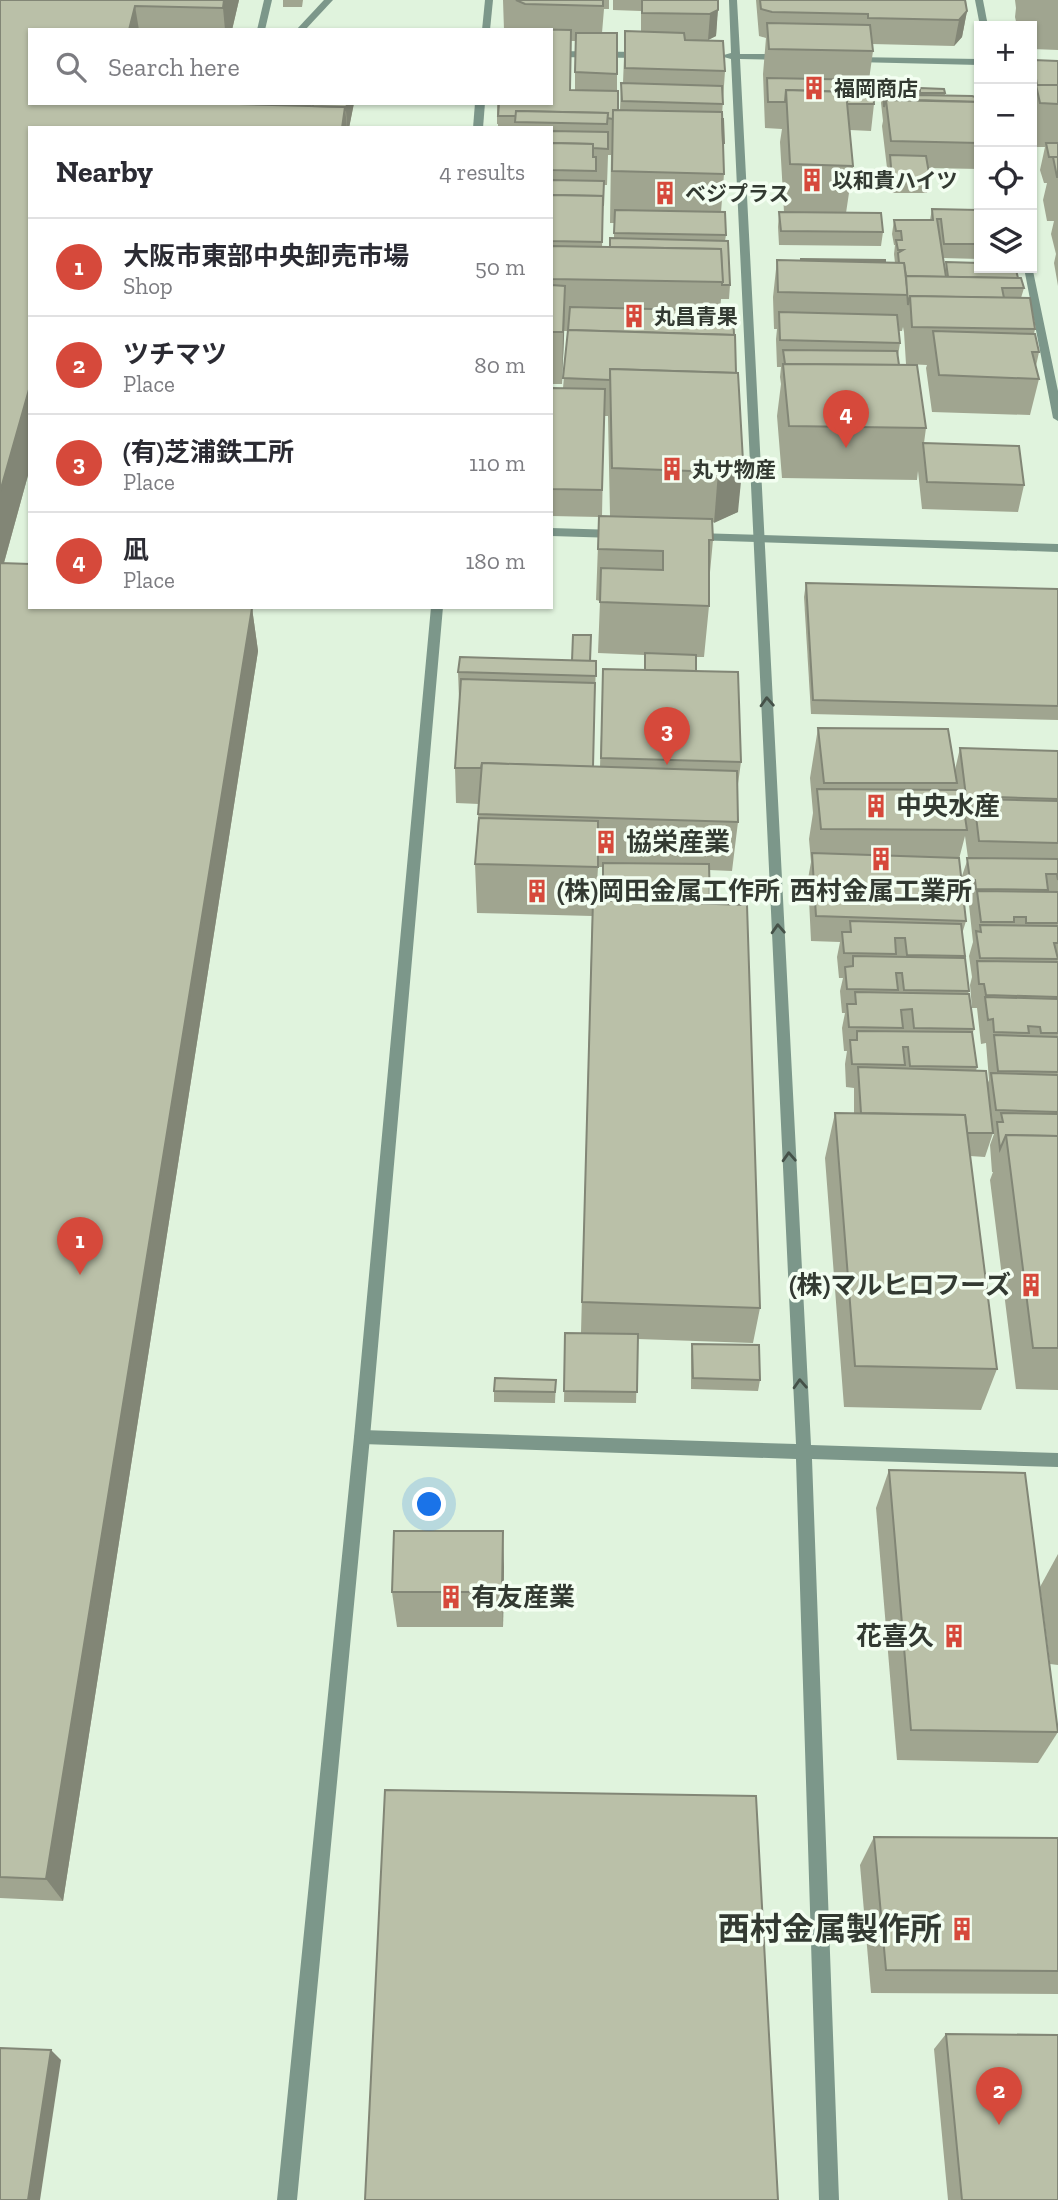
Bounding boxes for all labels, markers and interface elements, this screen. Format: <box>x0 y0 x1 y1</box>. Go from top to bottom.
map controls <box>974 21 1037 273</box>
button: + <box>974 21 1037 84</box>
search box <box>28 28 553 105</box>
icon: search <box>52 48 90 86</box>
text: Search here <box>108 51 240 83</box>
building icon: 福岡商店 <box>800 74 828 102</box>
place label: 福岡商店 <box>834 76 918 101</box>
button: − <box>974 84 1037 147</box>
button: locate <box>974 147 1037 210</box>
text: Nearby <box>56 154 153 190</box>
text: 4 results <box>439 158 525 186</box>
building icon: 以和貴ハイツ <box>798 166 826 194</box>
place label: 以和貴ハイツ <box>832 168 958 193</box>
building icon: ベジプラス <box>651 179 679 207</box>
place label: ベジプラス <box>685 181 790 206</box>
button: layers <box>974 210 1037 273</box>
text: 大阪市東部中央卸売市場 <box>123 240 409 272</box>
text: 1 <box>74 253 84 281</box>
text: 50 m <box>475 253 525 281</box>
text: Shop <box>123 272 173 300</box>
building icon: 丸昌青果 <box>620 302 648 330</box>
place label: 丸昌青果 <box>654 304 738 329</box>
text: ツチマツ <box>123 338 227 370</box>
text: 2 <box>73 351 85 379</box>
text: 80 m <box>474 351 525 379</box>
text: Place <box>123 370 175 398</box>
pin: 4 <box>823 390 869 448</box>
text: (有)芝浦鉄工所 <box>123 436 294 468</box>
text: 3 <box>73 449 85 477</box>
text: 110 m <box>469 449 525 477</box>
building icon: 丸サ物産 <box>658 455 686 483</box>
place label: 丸サ物産 <box>692 457 776 482</box>
text: Place <box>123 468 175 496</box>
text: 凪 <box>123 534 149 566</box>
text: 4 <box>72 547 86 575</box>
text: 180 m <box>465 547 525 575</box>
text: Place <box>123 566 175 594</box>
one-way arrow <box>759 696 774 707</box>
pin: 3 <box>644 707 690 765</box>
place label: 中央水産 <box>896 790 1000 822</box>
building icon: 中央水産 <box>862 792 890 820</box>
place label: 協栄産業 <box>626 826 730 858</box>
building icon: 協栄産業 <box>592 828 620 856</box>
building icon: 西村金属工業所 <box>867 845 895 873</box>
place label: (株)岡田金属工作所 <box>557 875 780 907</box>
place label: 西村金属工業所 <box>790 875 972 907</box>
building icon: (株)岡田金属工作所 <box>523 877 551 905</box>
one-way arrow <box>771 924 786 935</box>
one-way arrow <box>782 1151 797 1162</box>
pin: 1 <box>57 1217 103 1275</box>
place label: (株)マルヒロフーズ <box>789 1269 1011 1301</box>
building icon: (株)マルヒロフーズ <box>1017 1271 1045 1299</box>
one-way arrow <box>793 1378 808 1389</box>
your location <box>412 1487 446 1521</box>
place label: 有友産業 <box>471 1581 575 1613</box>
building icon: 有友産業 <box>437 1583 465 1611</box>
place label: 花喜久 <box>856 1620 934 1652</box>
building icon: 花喜久 <box>940 1622 968 1650</box>
place label: 西村金属製作所 <box>718 1910 942 1948</box>
building icon: 西村金属製作所 <box>948 1915 976 1943</box>
pin: 2 <box>976 2067 1022 2125</box>

